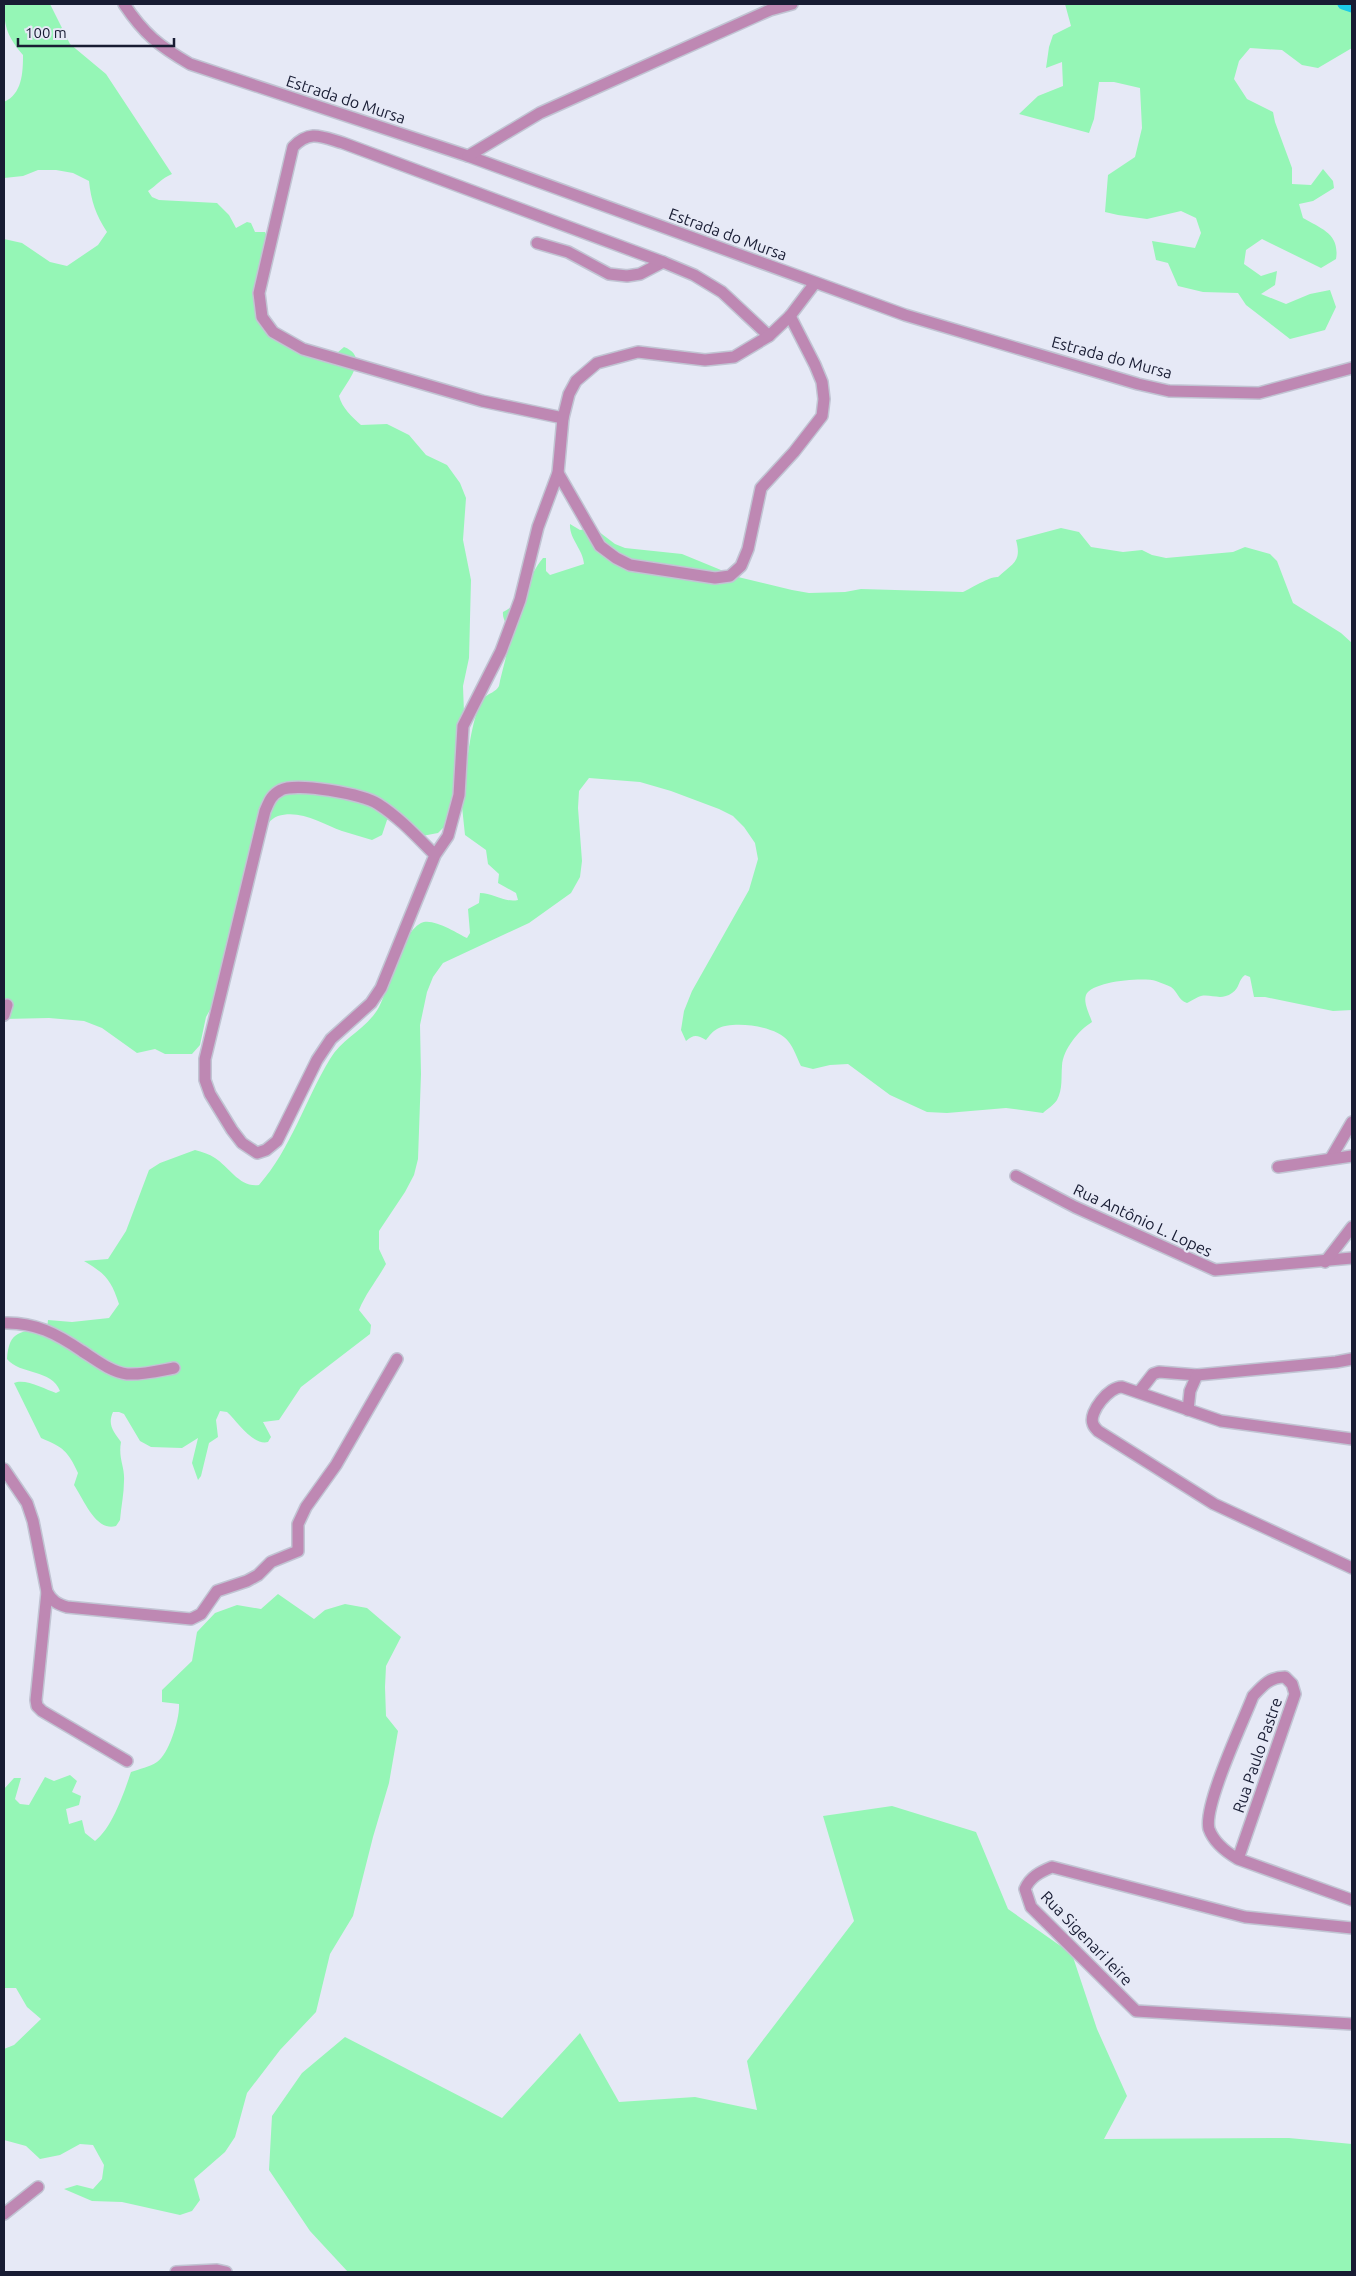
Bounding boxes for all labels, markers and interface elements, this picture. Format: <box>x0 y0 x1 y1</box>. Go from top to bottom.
scale bar <box>18 15 174 47</box>
text: 100 m <box>25 24 67 41</box>
street label: Estrada do Mursa <box>284 71 408 127</box>
street label: Estrada do Mursa <box>666 204 790 264</box>
street label: Estrada do Mursa <box>1050 332 1174 382</box>
street label: Rua Antônio L. Lopes <box>1071 1180 1215 1260</box>
street label: Rua Paulo Pastre <box>1229 1695 1285 1815</box>
street label: Rua Sigenari Ieire <box>1037 1887 1137 1989</box>

